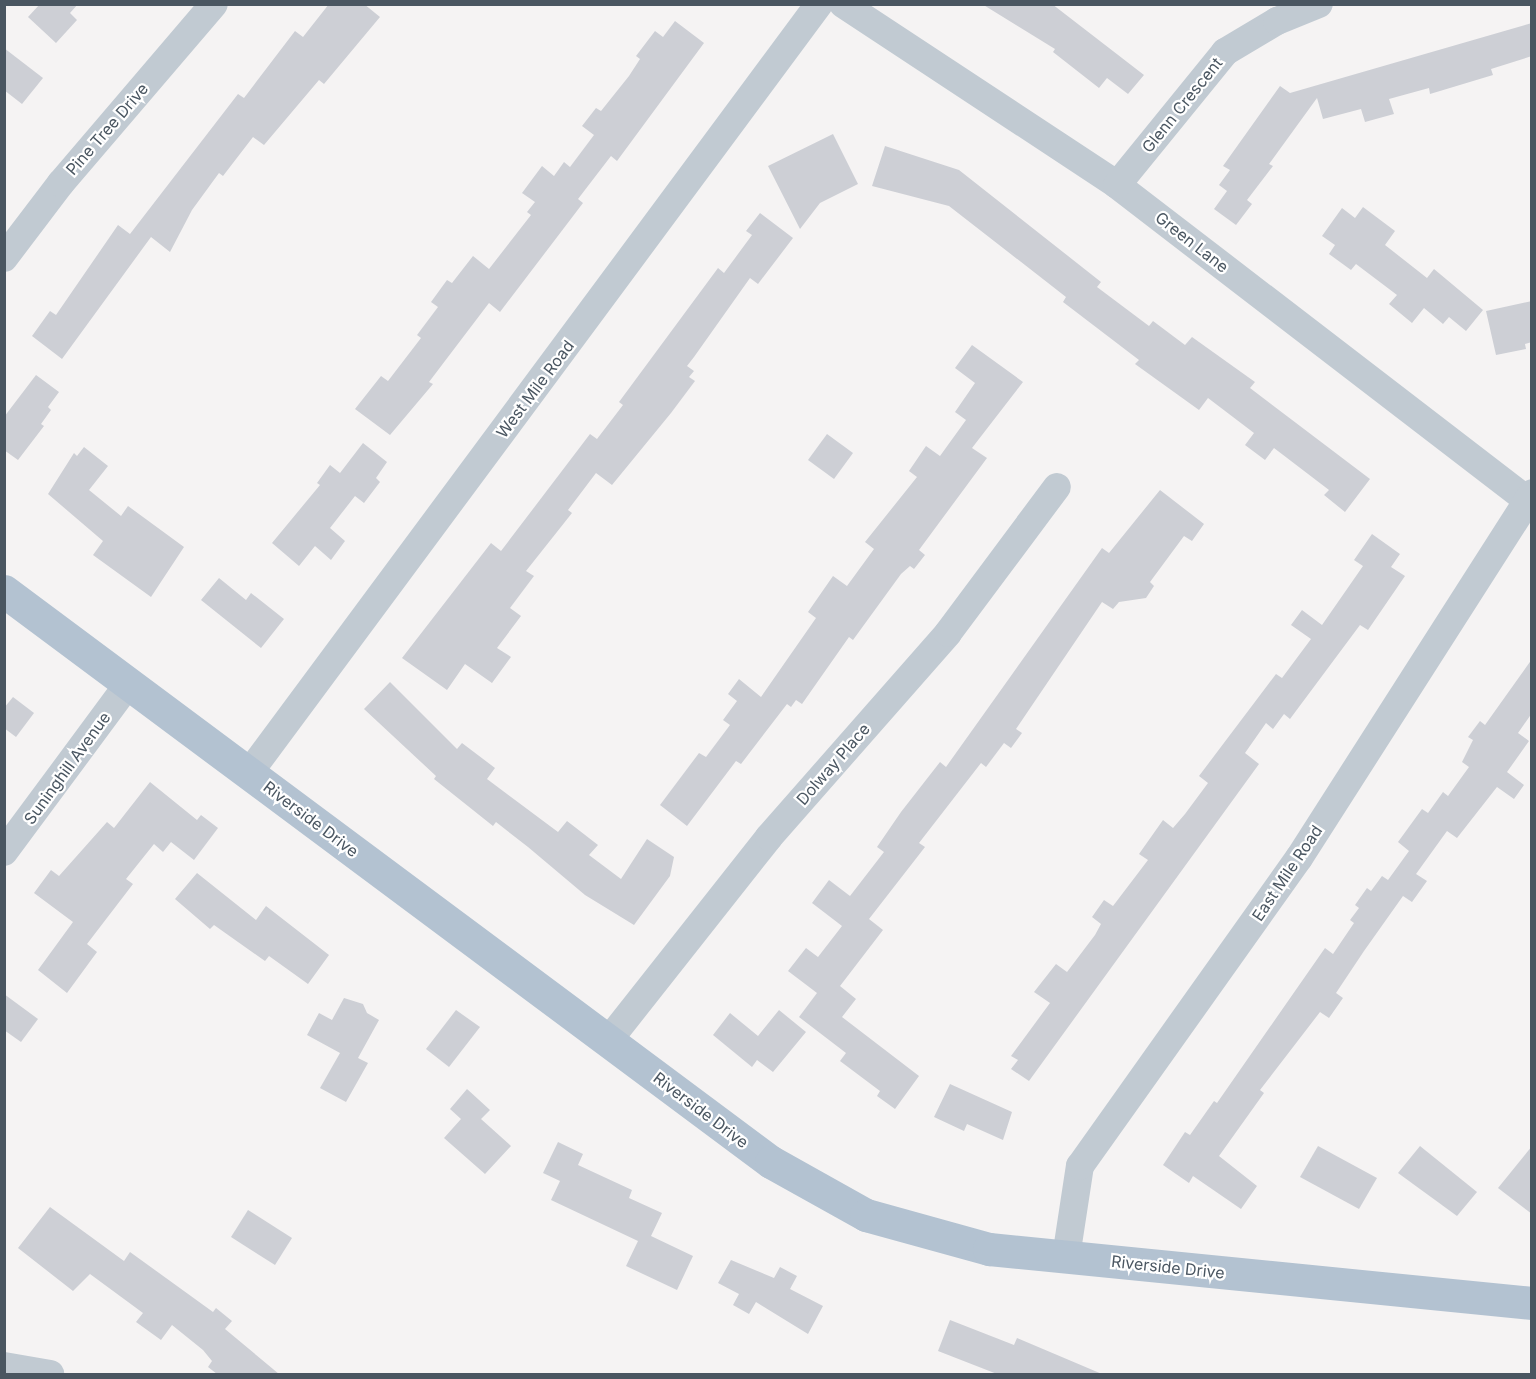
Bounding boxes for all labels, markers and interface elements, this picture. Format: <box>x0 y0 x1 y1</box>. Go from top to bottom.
street label: Glenn Crescent <box>1138 54 1226 156</box>
street label: Pine Tree Drive <box>62 79 152 179</box>
street label: Green Lane <box>1152 208 1232 276</box>
street label: West Mile Road <box>492 336 578 442</box>
street label: Suninghill Avenue <box>20 708 114 828</box>
street label: Dolway Place <box>792 719 874 809</box>
street label: Riverside Drive <box>260 777 362 861</box>
street label: East Mile Road <box>1248 821 1326 925</box>
street label: Riverside Drive <box>650 1068 752 1152</box>
street label: Riverside Drive <box>1110 1252 1226 1282</box>

